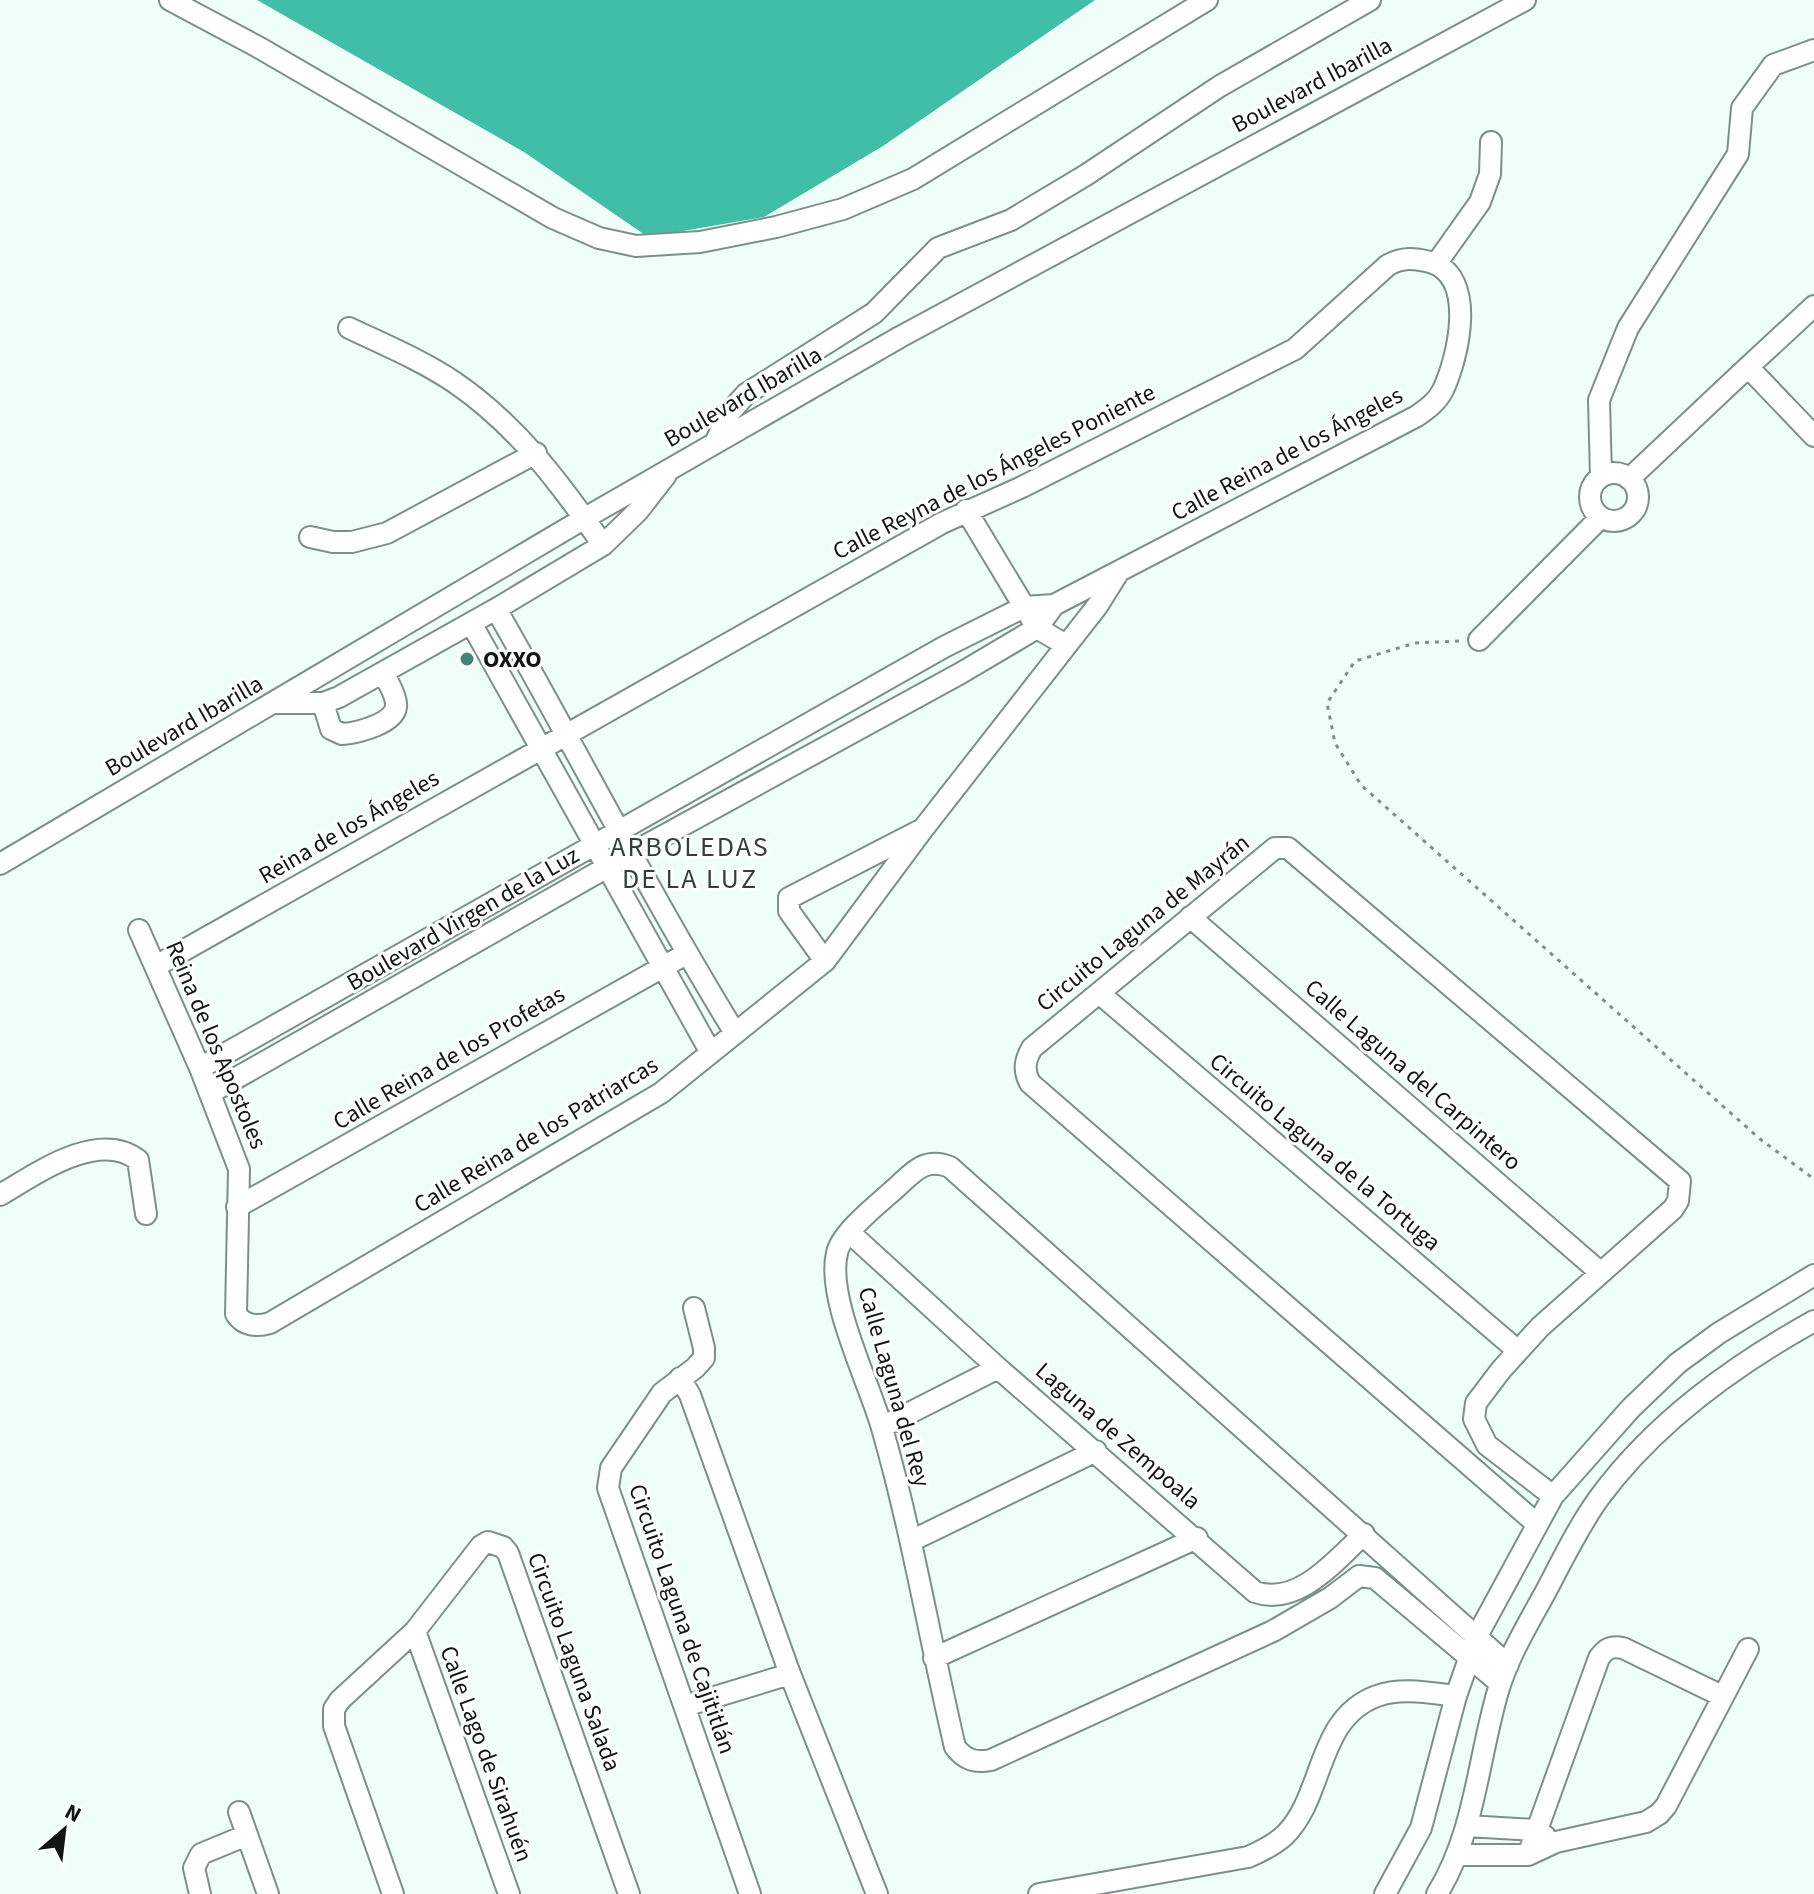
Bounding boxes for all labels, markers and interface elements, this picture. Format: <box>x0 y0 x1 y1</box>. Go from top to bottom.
street label: Boulevard Ibarilla <box>1226 28 1398 142</box>
street label: Boulevard Ibarilla <box>657 338 829 456</box>
street label: Calle Reyna de los Ángeles Poniente <box>827 375 1161 569</box>
street label: Calle Reina de los Ángeles <box>1165 378 1409 530</box>
place label: OXXO <box>483 642 542 677</box>
marker: OXXO <box>458 650 476 668</box>
street label: Boulevard Ibarilla <box>98 667 270 785</box>
street label: Reina de los Ángeles <box>252 761 446 893</box>
street label: Circuito Laguna de Mayrán <box>1029 826 1257 1020</box>
district label: ARBOLEDAS DE LA LUZ <box>610 827 770 899</box>
street label: Boulevard Virgen de la Luz <box>340 838 586 1000</box>
street label: Reina de los Apostoles <box>156 936 276 1154</box>
street label: Calle Laguna del Carpintero <box>1297 971 1529 1179</box>
street label: Calle Reina de los Profetas <box>326 977 572 1139</box>
street label: Circuito Laguna de la Tortuga <box>1202 1045 1448 1259</box>
street label: Calle Reina de los Patriarcas <box>407 1048 665 1222</box>
street label: Calle Laguna del Rey <box>849 1283 939 1491</box>
street label: Laguna de Zempoala <box>1027 1354 1209 1518</box>
street label: Circuito Laguna de Cajititlán <box>619 1479 745 1759</box>
street label: Circuito Laguna Salada <box>518 1548 630 1776</box>
street label: Calle Lago de Sirahuén <box>431 1641 541 1867</box>
north arrow <box>24 1790 104 1870</box>
text: N <box>59 1796 87 1831</box>

